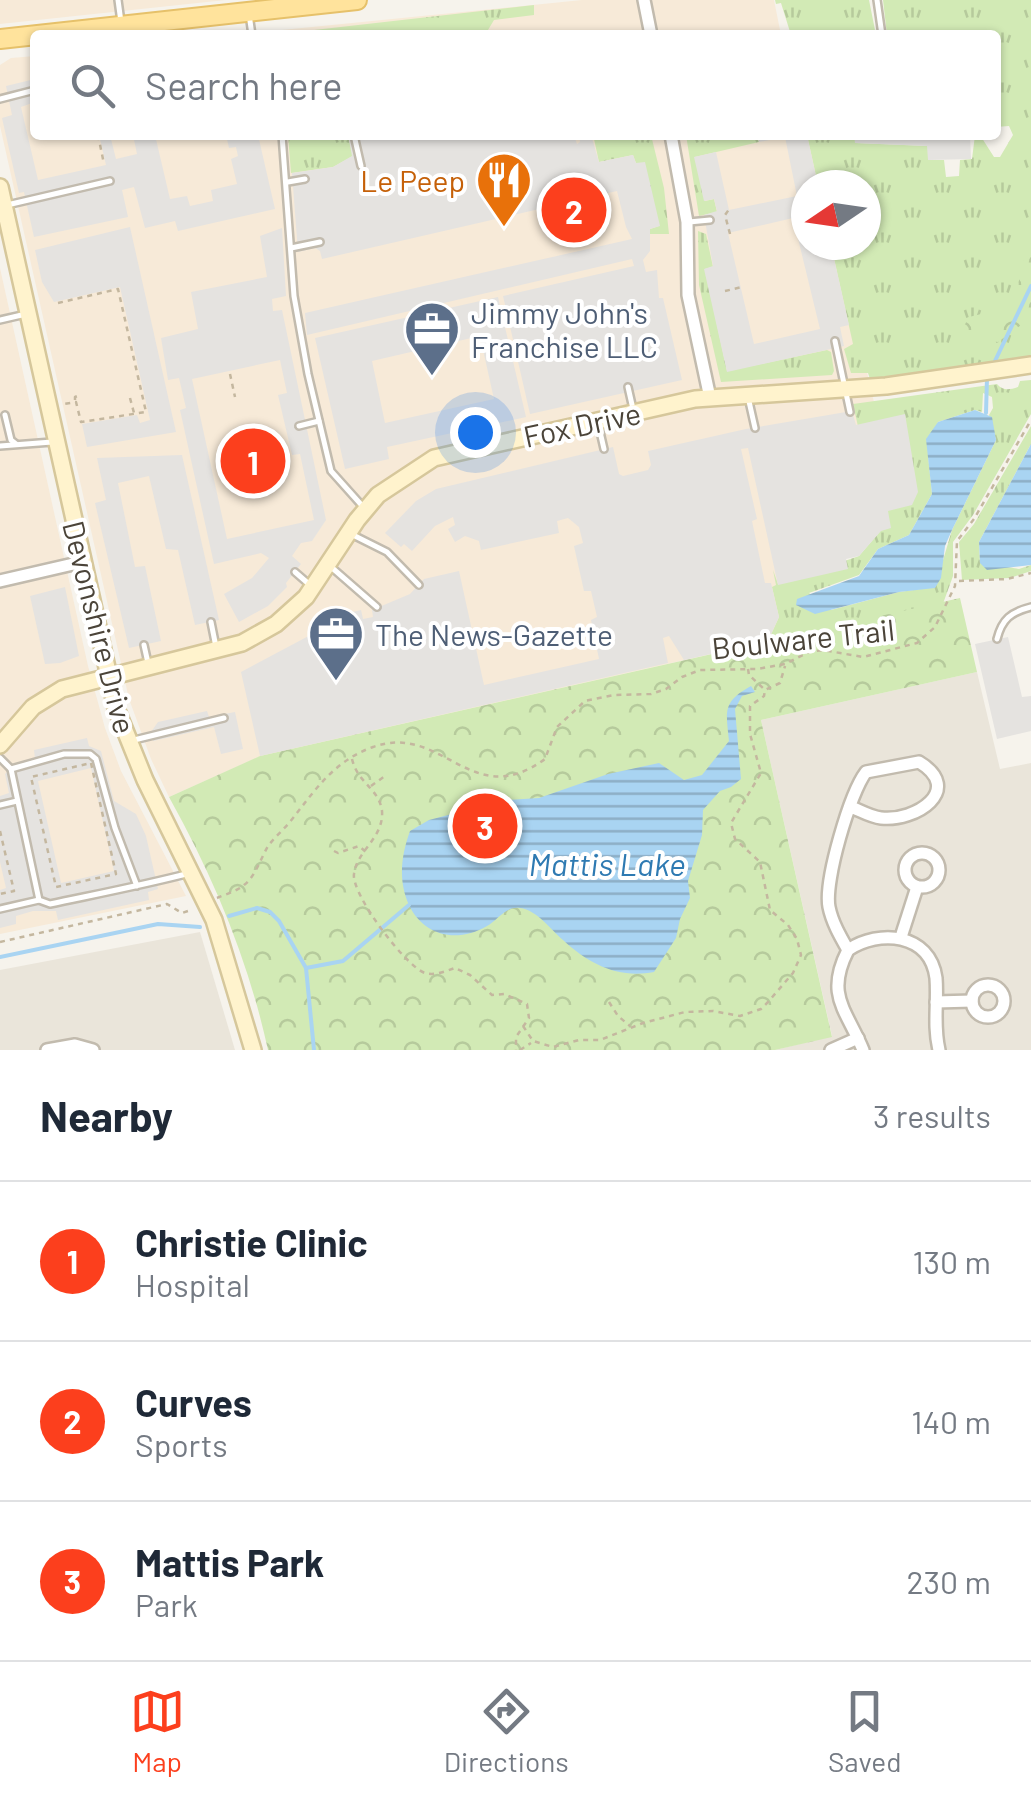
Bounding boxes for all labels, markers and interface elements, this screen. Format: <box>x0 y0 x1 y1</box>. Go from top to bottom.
search box <box>30 30 1001 140</box>
icon: search <box>65 58 120 113</box>
text: Search here <box>145 62 343 108</box>
restaurant icon: Le Peep <box>474 150 534 229</box>
place label: Le Peep <box>360 162 465 198</box>
north arrow <box>791 170 881 260</box>
pin: 2 <box>542 172 606 248</box>
place label: Jimmy John's Franchise LLC <box>471 294 658 364</box>
office icon: Jimmy John's Franchise LLC <box>402 299 462 378</box>
street label: Fox Drive <box>520 394 644 454</box>
your location <box>450 407 501 458</box>
pin: 1 <box>220 424 286 498</box>
street label: Devonshire Drive <box>56 517 144 737</box>
office icon: The News-Gazette <box>306 604 366 683</box>
street label: Boulware Trail <box>710 610 896 666</box>
place label: The News-Gazette <box>375 616 613 652</box>
pin: 3 <box>452 788 518 864</box>
water label: Mattis Lake <box>529 844 685 882</box>
text: Nearby <box>40 1090 173 1140</box>
text: 3 results <box>873 1096 991 1134</box>
text: Christie Clinic <box>135 1219 368 1265</box>
text: 1 <box>67 1242 78 1280</box>
text: 130 m <box>912 1242 991 1280</box>
text: Hospital <box>135 1265 250 1303</box>
text: Curves <box>135 1379 252 1425</box>
text: 2 <box>64 1402 81 1440</box>
text: 140 m <box>911 1402 991 1440</box>
text: Sports <box>135 1425 228 1463</box>
text: Mattis Park <box>135 1539 324 1585</box>
text: 3 <box>64 1562 81 1600</box>
text: 230 m <box>907 1562 991 1600</box>
text: Park <box>135 1585 198 1623</box>
tab: Map <box>130 1684 185 1778</box>
tab: Directions <box>444 1684 569 1778</box>
tab: Saved <box>828 1684 901 1778</box>

